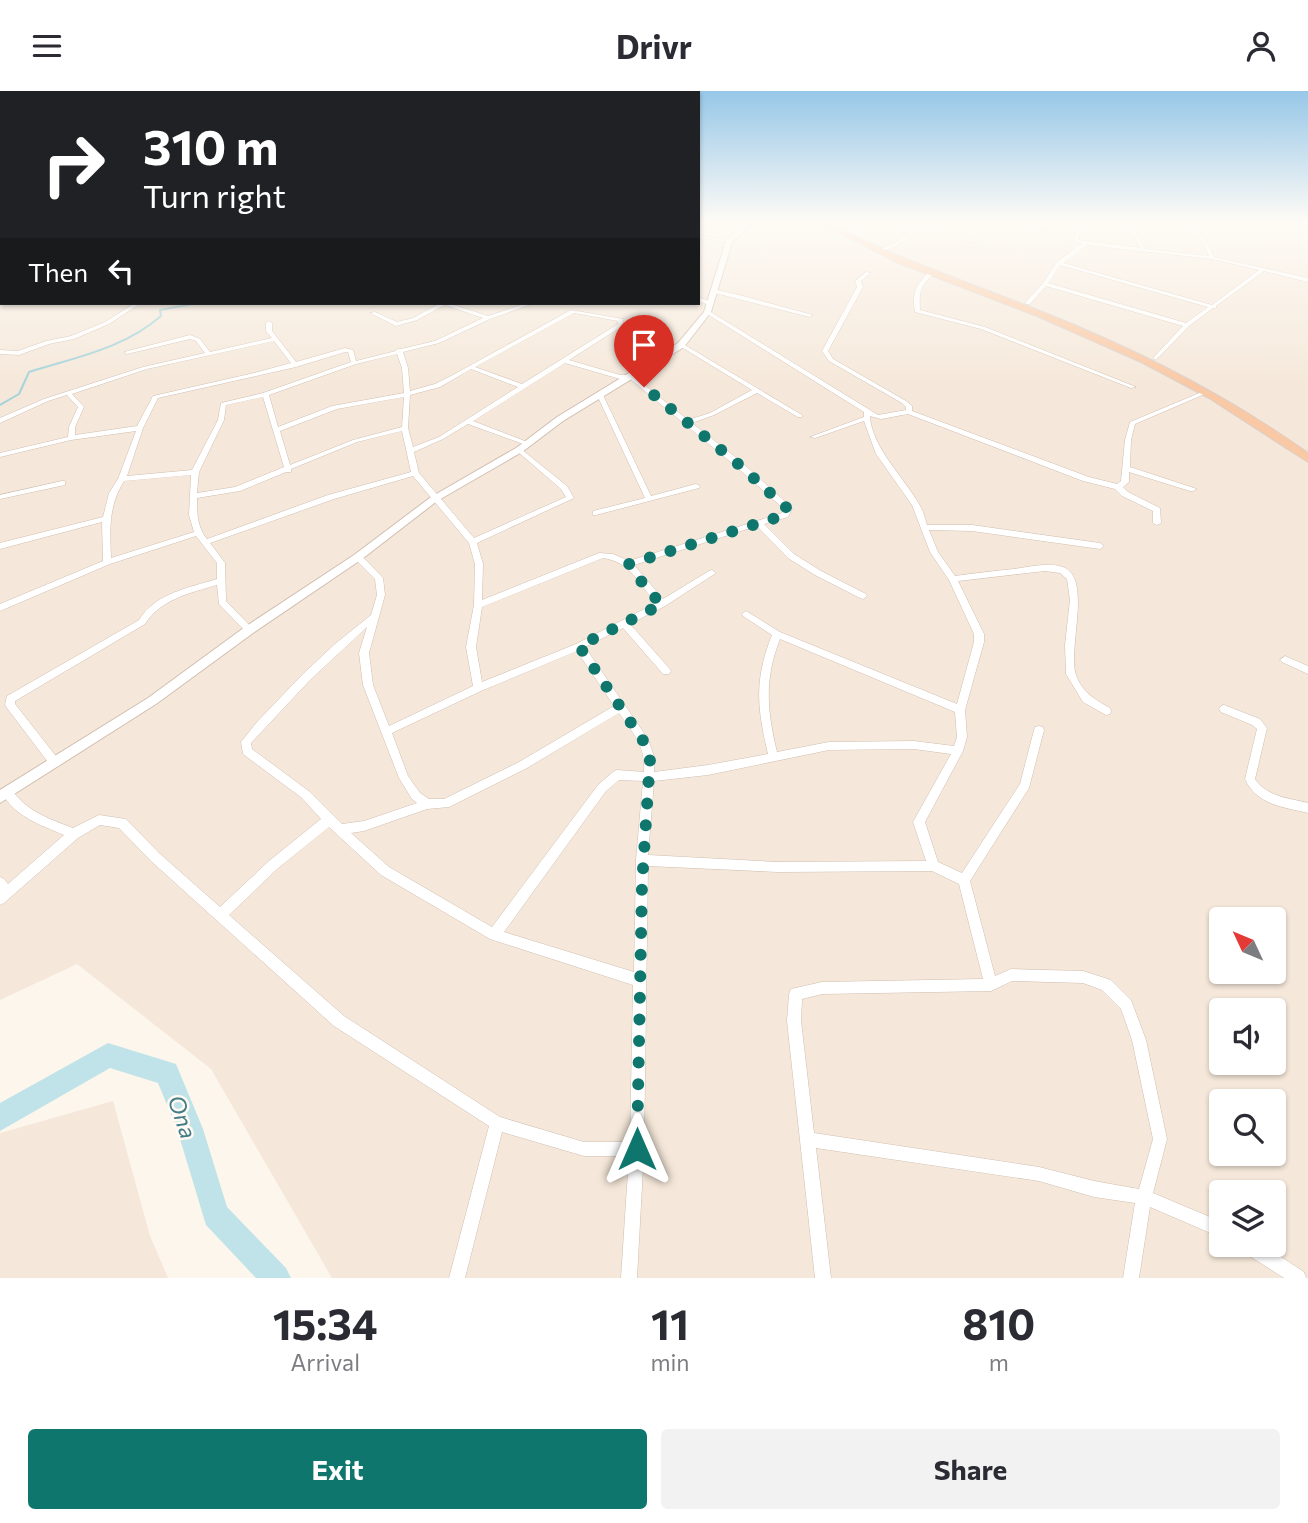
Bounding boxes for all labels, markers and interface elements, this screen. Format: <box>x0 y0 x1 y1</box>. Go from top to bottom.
text: Drivr <box>616 26 692 66</box>
icon: menu <box>28 27 66 65</box>
icon: person <box>1242 27 1280 65</box>
text: 310 m <box>143 115 278 175</box>
icon: right <box>28 119 119 210</box>
text: Turn right <box>143 175 286 215</box>
icon: left <box>102 252 140 290</box>
text: Then <box>28 256 88 287</box>
pin <box>614 315 674 387</box>
icon: arrive <box>625 326 663 364</box>
north arrow <box>1209 907 1286 983</box>
map controls <box>1209 907 1286 1257</box>
button: sound <box>1209 998 1286 1075</box>
button: search <box>1209 1089 1286 1166</box>
water label: Ona <box>163 1091 203 1142</box>
position arrow <box>600 1112 674 1186</box>
button: layers <box>1209 1180 1286 1257</box>
text: 15:34 <box>273 1297 378 1349</box>
text: 11 <box>651 1297 689 1349</box>
text: 810 <box>962 1297 1035 1349</box>
text: Arrival <box>290 1348 360 1376</box>
text: min <box>650 1348 690 1376</box>
text: m <box>989 1348 1009 1376</box>
button: Exit <box>28 1429 647 1509</box>
button: Share <box>661 1429 1280 1509</box>

